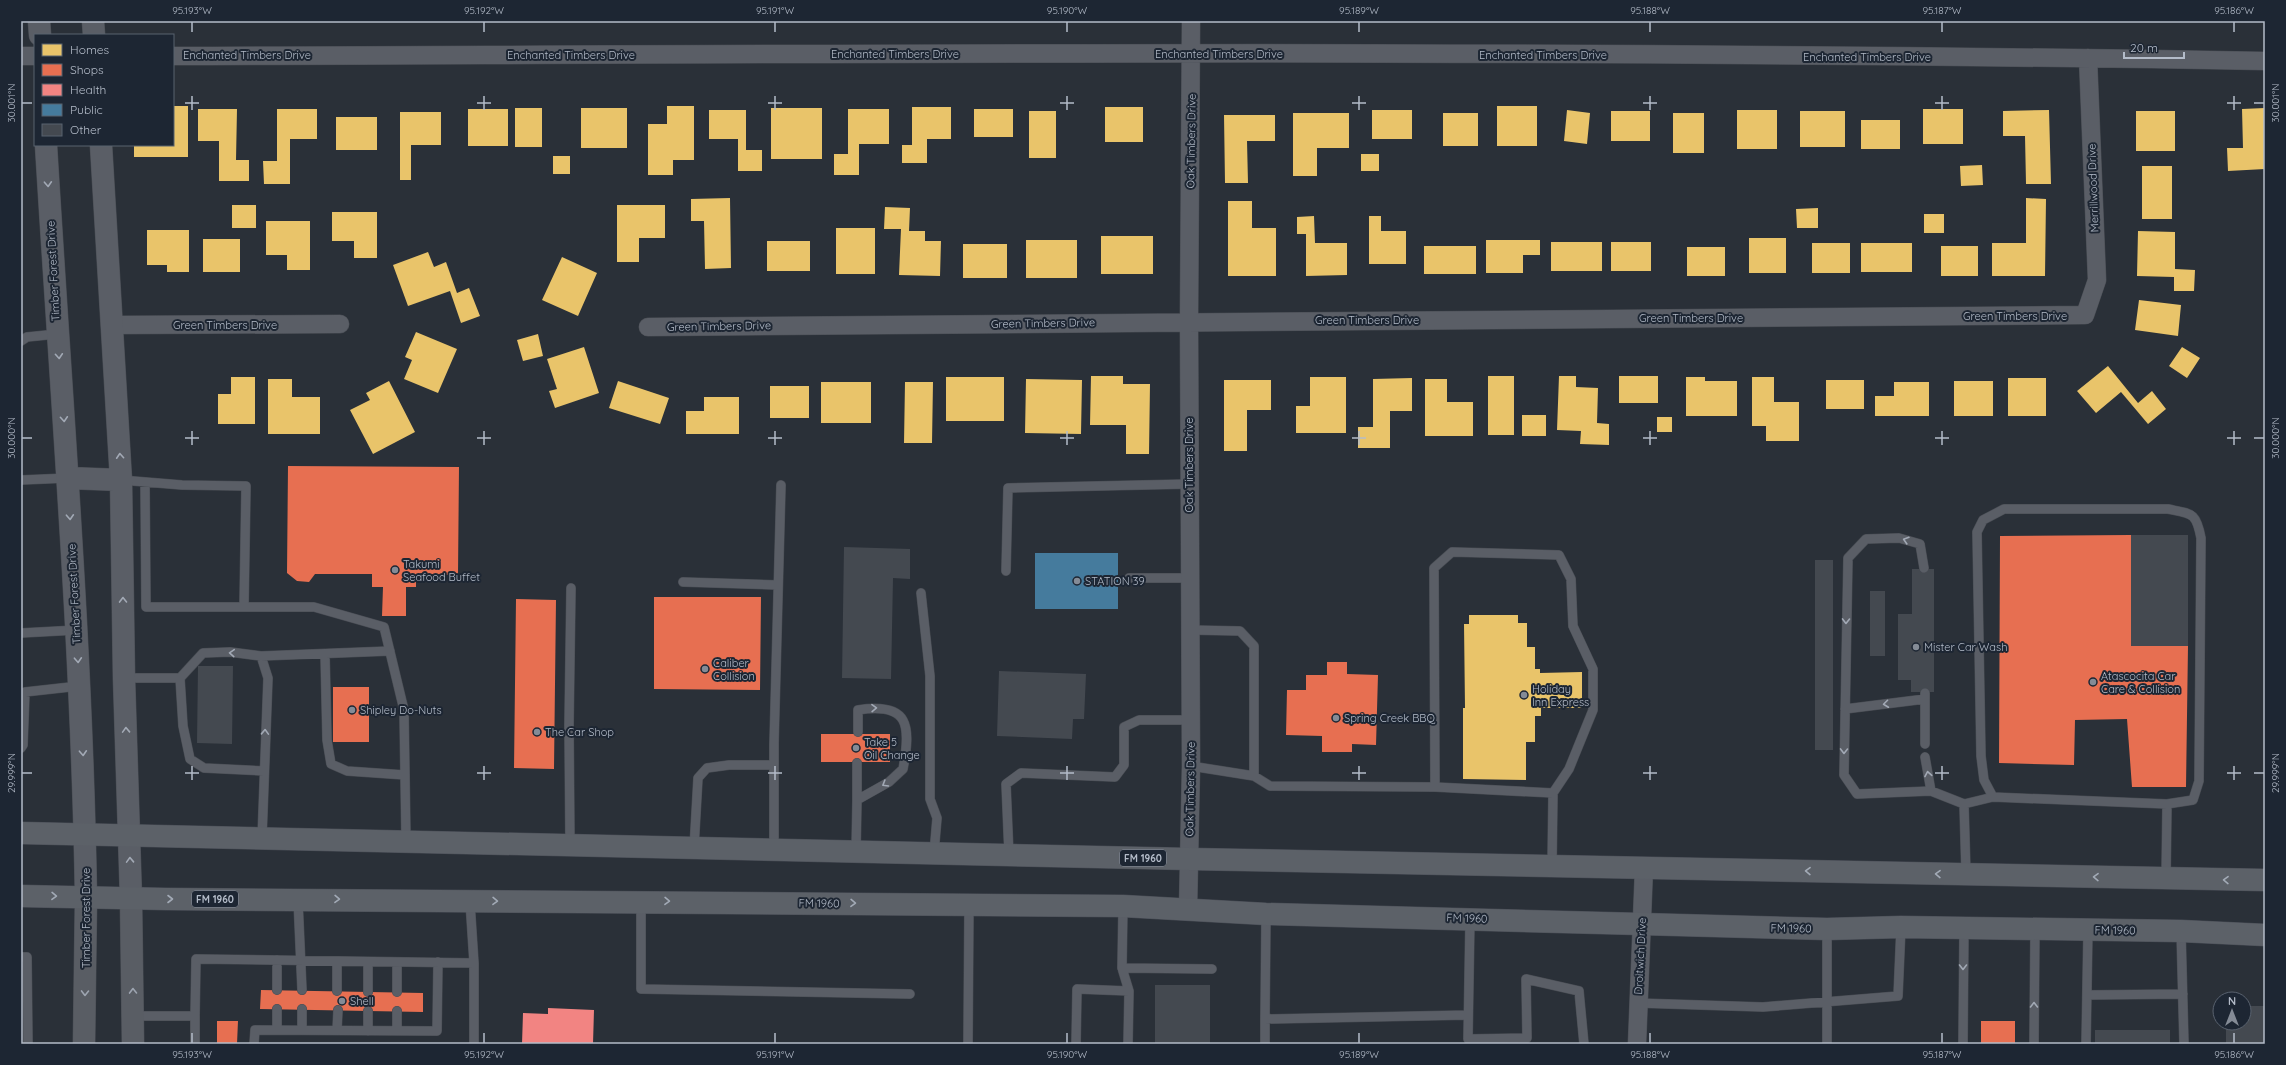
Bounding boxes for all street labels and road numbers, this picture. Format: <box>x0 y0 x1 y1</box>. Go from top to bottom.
street label: Enchanted Timbers Drive <box>831 47 959 61</box>
street label: Enchanted Timbers Drive <box>1155 47 1283 61</box>
street label: Enchanted Timbers Drive <box>183 48 311 62</box>
street label: Enchanted Timbers Drive <box>507 48 635 62</box>
street label: Enchanted Timbers Drive <box>1479 48 1607 62</box>
street label: Enchanted Timbers Drive <box>1803 50 1931 64</box>
street label: Oak Timbers Drive <box>1183 94 1199 188</box>
street label: Merrillwood Drive <box>2084 143 2102 233</box>
street label: Timber Forest Drive <box>43 220 63 322</box>
street label: Green Timbers Drive <box>1963 309 2067 323</box>
street label: Green Timbers Drive <box>1639 311 1743 325</box>
street label: Green Timbers Drive <box>1315 313 1419 327</box>
street label: Green Timbers Drive <box>991 315 1095 331</box>
street label: Green Timbers Drive <box>173 318 277 332</box>
street label: Green Timbers Drive <box>667 318 771 334</box>
street label: Oak Timbers Drive <box>1182 418 1196 512</box>
street label: Timber Forest Drive <box>64 543 84 645</box>
street label: Oak Timbers Drive <box>1182 742 1198 836</box>
road number: FM 1960 <box>1120 850 1166 866</box>
street label: Timber Forest Drive <box>79 868 93 968</box>
road number: FM 1960 <box>192 891 238 907</box>
street label: FM 1960 <box>798 896 840 910</box>
street label: FM 1960 <box>1446 910 1488 926</box>
street label: Droitwich Drive <box>1631 917 1649 995</box>
street label: FM 1960 <box>1770 921 1812 935</box>
street label: FM 1960 <box>2094 923 2136 937</box>

